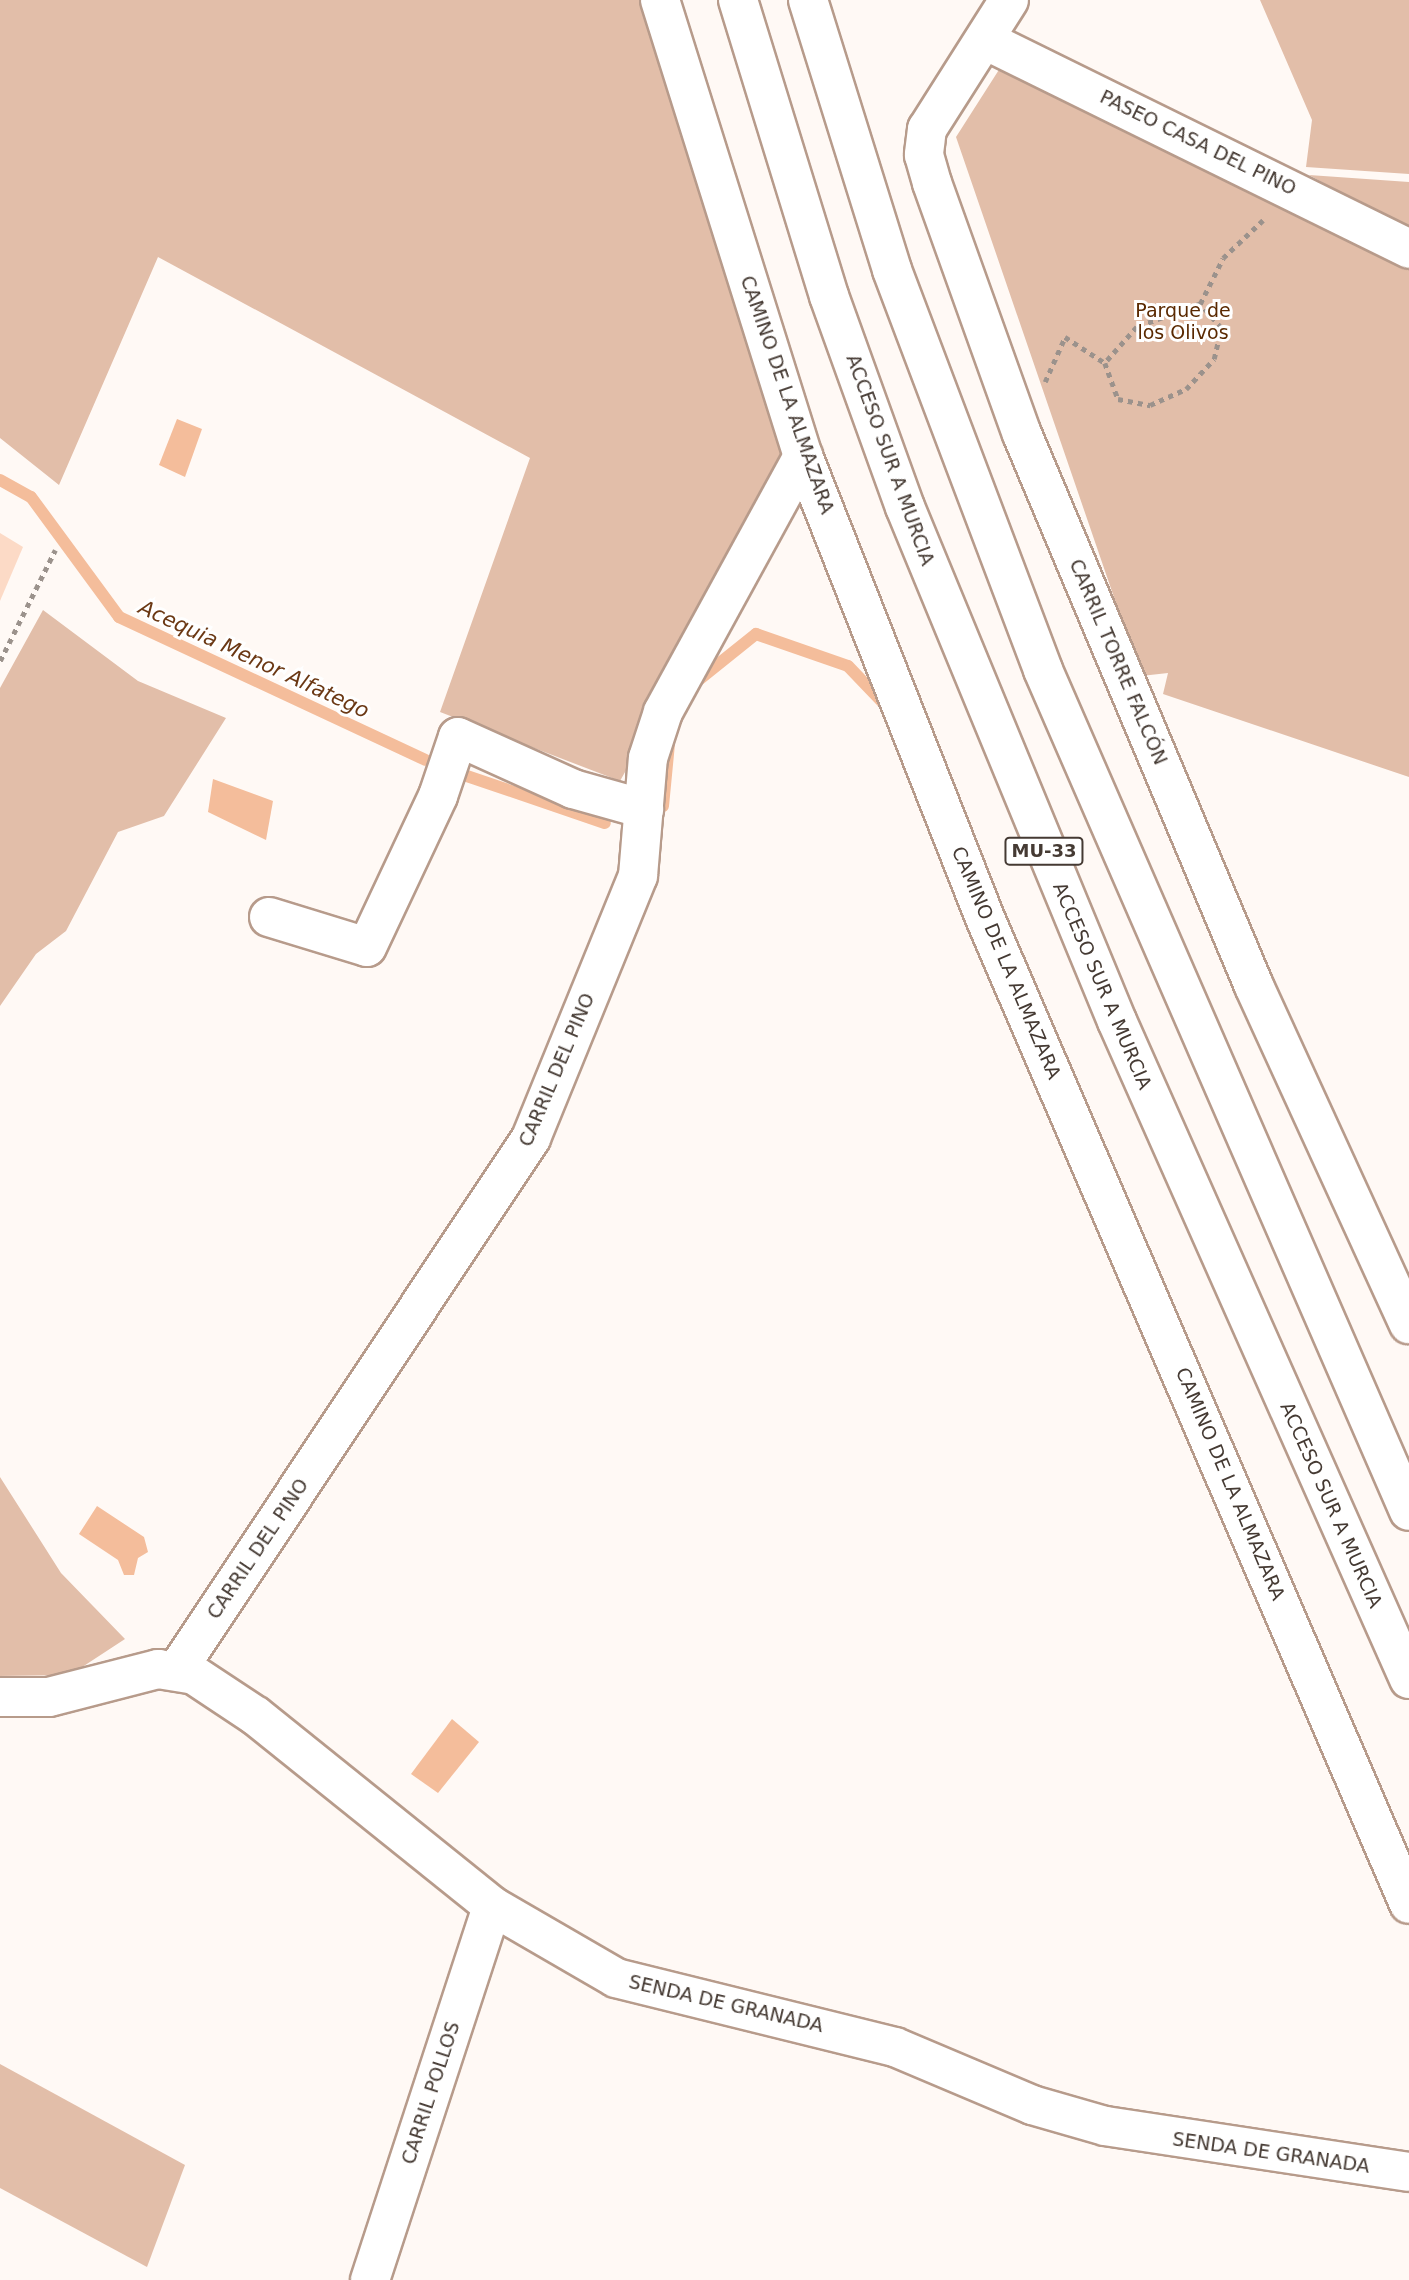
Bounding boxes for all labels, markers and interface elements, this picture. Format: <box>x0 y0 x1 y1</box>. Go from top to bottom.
street label: PASEO CASA DEL PINO <box>1096 86 1300 200</box>
street label: CAMINO DE LA ALMAZARA <box>735 273 839 517</box>
park label: Parque de los Olivos <box>1135 300 1231 344</box>
street label: ACCESO SUR A MURCIA <box>841 351 939 569</box>
street label: CARRIL TORRE FALCÓN <box>1064 556 1172 768</box>
water label: Acequia Menor Alfatego <box>135 595 373 723</box>
road number: MU-33 <box>1004 836 1084 866</box>
street label: CAMINO DE LA ALMAZARA <box>947 843 1065 1083</box>
street label: ACCESO SUR A MURCIA <box>1048 879 1156 1093</box>
street label: CARRIL DEL PINO <box>514 990 600 1150</box>
street label: CAMINO DE LA ALMAZARA <box>1171 1364 1289 1604</box>
street label: ACCESO SUR A MURCIA <box>1275 1399 1387 1611</box>
street label: CARRIL DEL PINO <box>203 1474 313 1624</box>
street label: SENDA DE GRANADA <box>627 1971 825 2037</box>
street label: CARRIL POLLOS <box>397 2019 465 2167</box>
street label: SENDA DE GRANADA <box>1171 2128 1371 2178</box>

